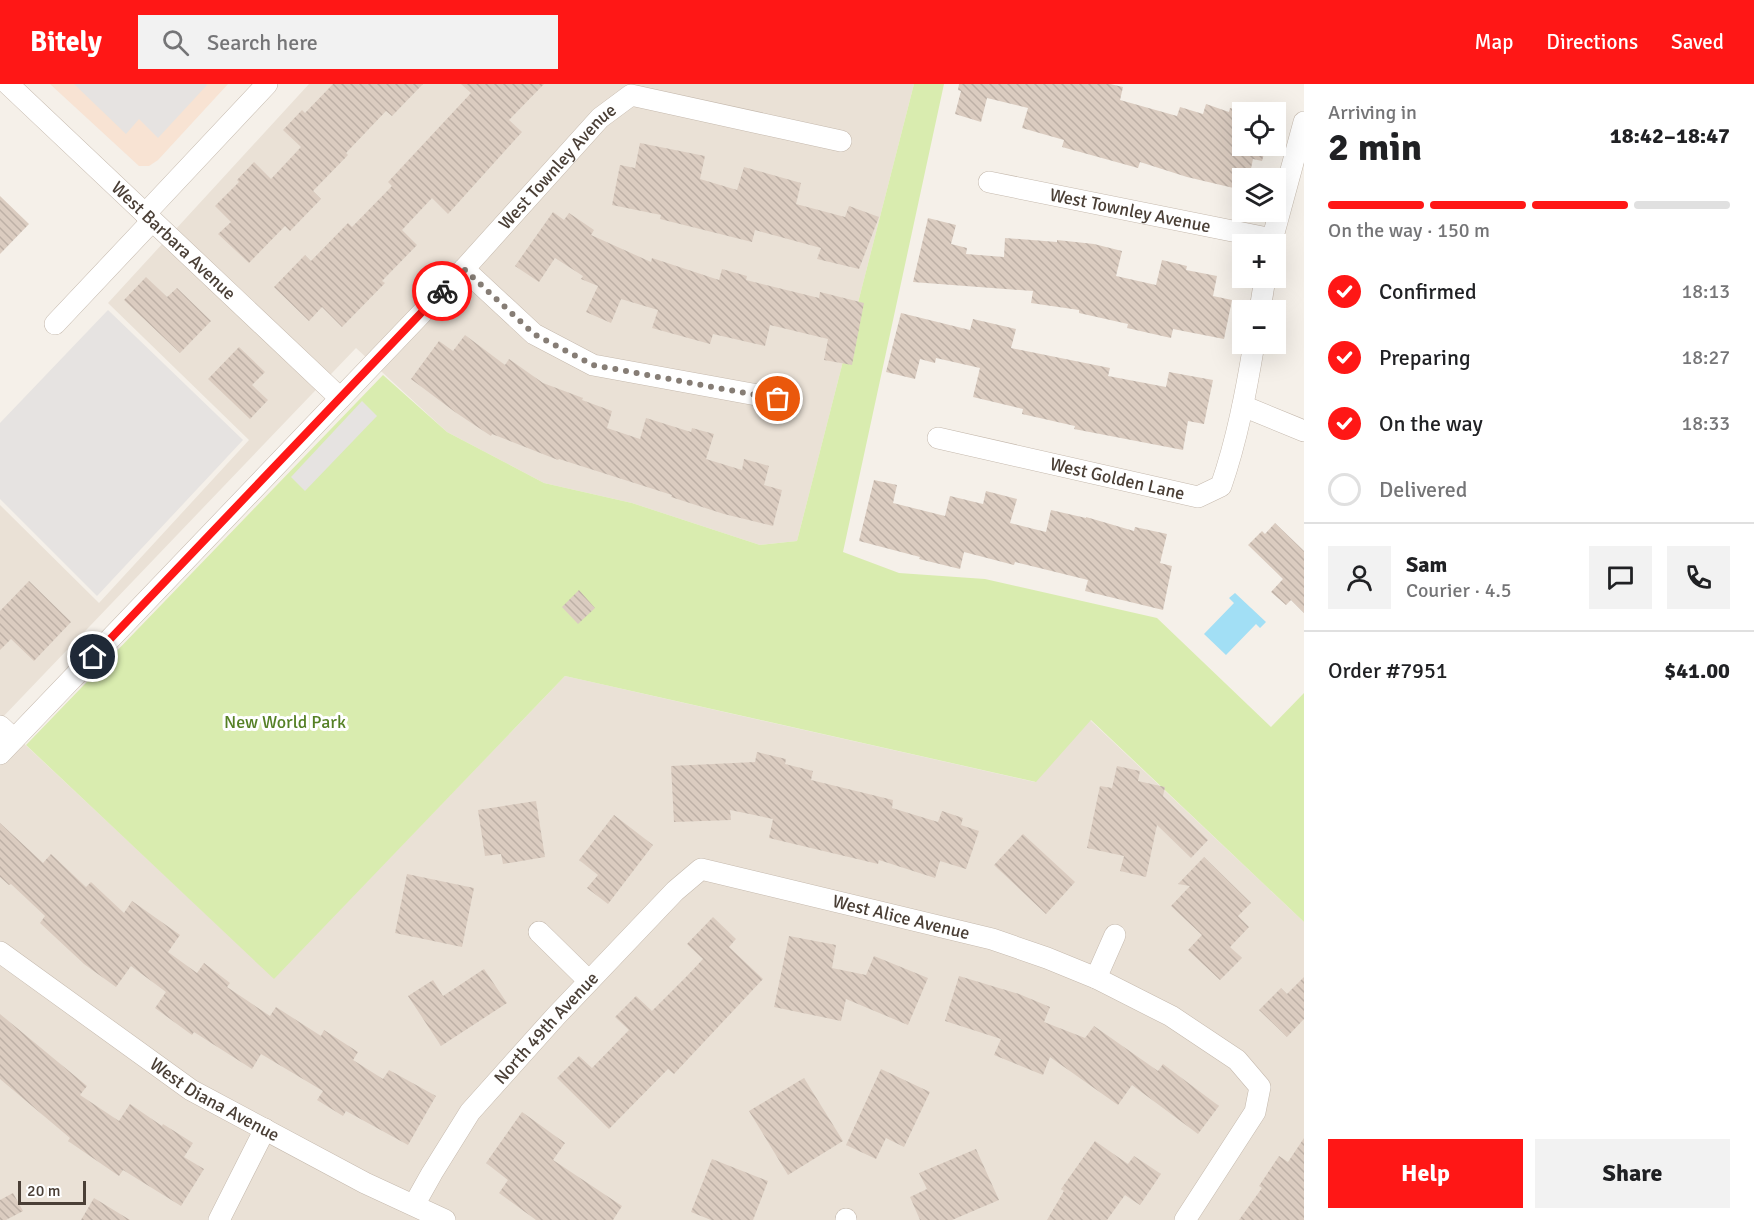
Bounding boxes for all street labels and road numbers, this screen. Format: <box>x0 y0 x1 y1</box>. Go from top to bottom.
street label: West Townley Avenue <box>494 99 621 234</box>
street label: West Barbara Avenue <box>107 177 240 305</box>
street label: West Townley Avenue <box>1048 183 1213 237</box>
street label: West Golden Lane <box>1048 453 1187 505</box>
street label: West Alice Avenue <box>830 890 972 944</box>
street label: North 49th Avenue <box>489 967 603 1089</box>
street label: West Diana Avenue <box>146 1053 283 1146</box>

